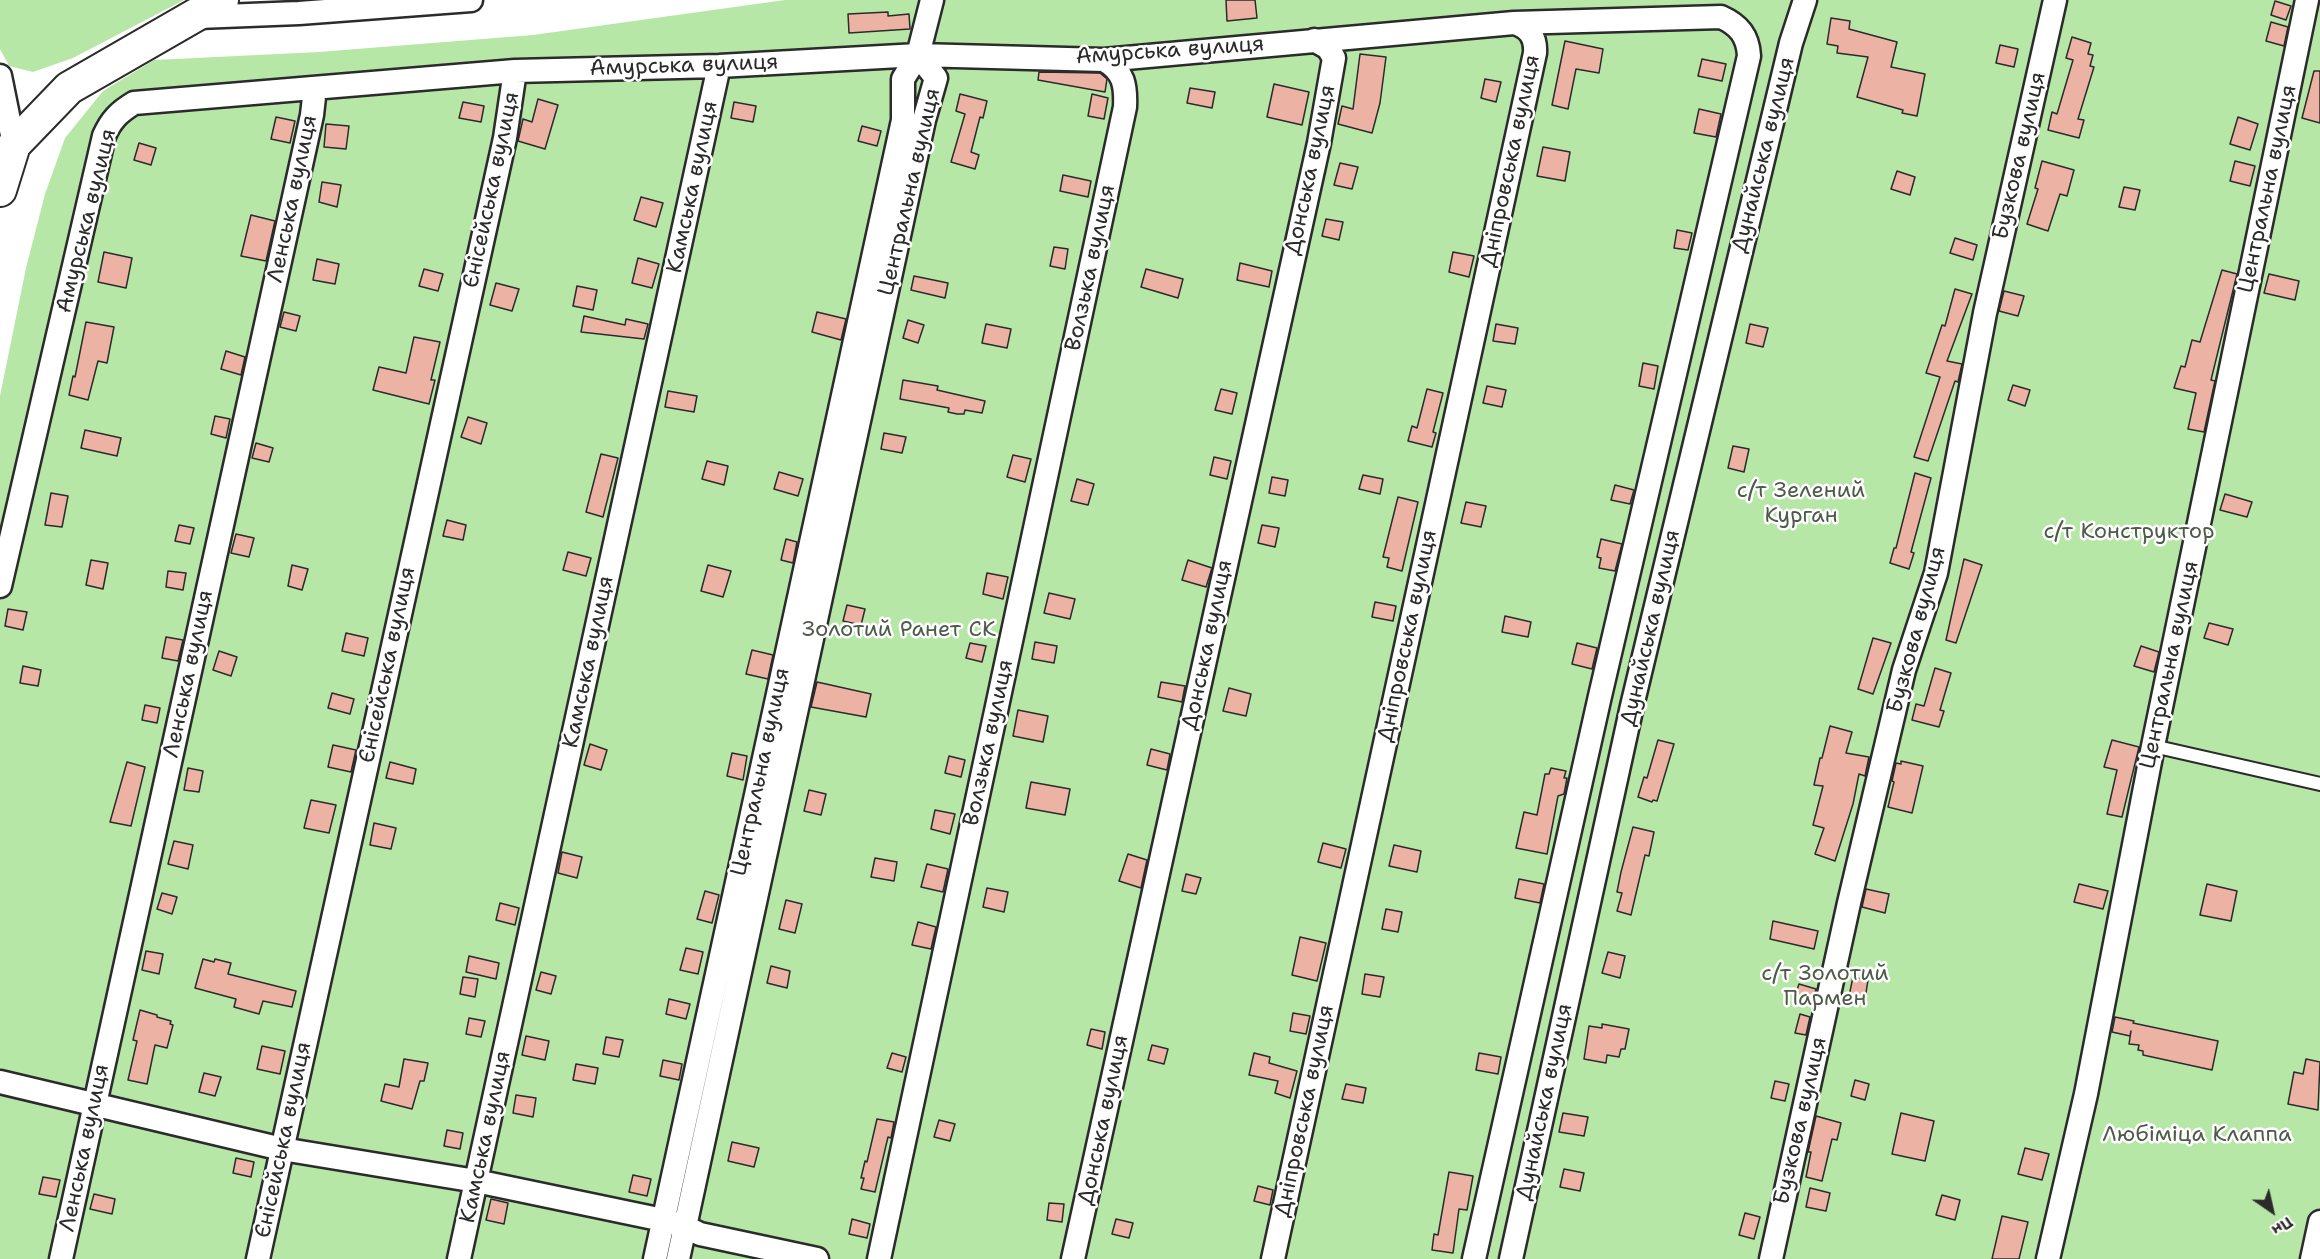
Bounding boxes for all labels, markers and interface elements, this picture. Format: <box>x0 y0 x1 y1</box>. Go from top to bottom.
street label: Амурська вулиця <box>1075 31 1265 71</box>
street label: Амурська вулиця <box>589 50 779 82</box>
street label: Дніпровська вулиця <box>1476 52 1546 270</box>
street label: Дунайська вулиця <box>1727 54 1801 256</box>
street label: Бузкова вулиця <box>1988 69 2052 243</box>
street label: Донська вулиця <box>1280 83 1342 257</box>
street label: Центральна вулиця <box>2233 83 2303 295</box>
street label: Центральна вулиця <box>873 86 947 298</box>
street label: Єнісейська вулиця <box>458 90 526 290</box>
street label: Камська вулиця <box>662 98 724 276</box>
street label: Ленська вулиця <box>262 113 324 285</box>
street label: Амурська вулиця <box>51 126 123 316</box>
street label: Волзька вулиця <box>1060 182 1122 354</box>
park label: с/т Зелений Курган <box>1737 478 1865 530</box>
park label: с/т Конструктор <box>2043 519 2215 545</box>
street label: Дніпровська вулиця <box>1373 527 1443 745</box>
street label: Дунайська вулиця <box>1616 527 1686 729</box>
street label: Бузкова вулиця <box>1882 544 1952 716</box>
street label: Донська вулиця <box>1177 558 1239 732</box>
street label: Центральна вулиця <box>2135 559 2205 771</box>
street label: Єнісейська вулиця <box>354 565 422 765</box>
street label: Камська вулиця <box>558 573 620 751</box>
street label: Ленська вулиця <box>158 588 220 760</box>
park label: Золотий Ранет СК <box>802 617 996 643</box>
street label: Волзька вулиця <box>958 657 1020 829</box>
street label: Центральна вулиця <box>726 666 796 878</box>
park label: с/т Золотий Пармен <box>1761 961 1889 1012</box>
street label: Дунайська вулиця <box>1511 1001 1579 1203</box>
street label: Дніпровська вулиця <box>1270 1002 1340 1220</box>
street label: Донська вулиця <box>1073 1033 1135 1207</box>
street label: Бузкова вулиця <box>1769 1034 1833 1208</box>
street label: Єнісейська вулиця <box>250 1040 318 1240</box>
street label: Камська вулиця <box>455 1048 517 1226</box>
street label: Ленська вулиця <box>54 1062 116 1234</box>
park label: Любіміца Клаппа <box>2102 1122 2292 1148</box>
north arrow <box>2242 1181 2302 1241</box>
text: Пн <box>2268 1212 2297 1241</box>

